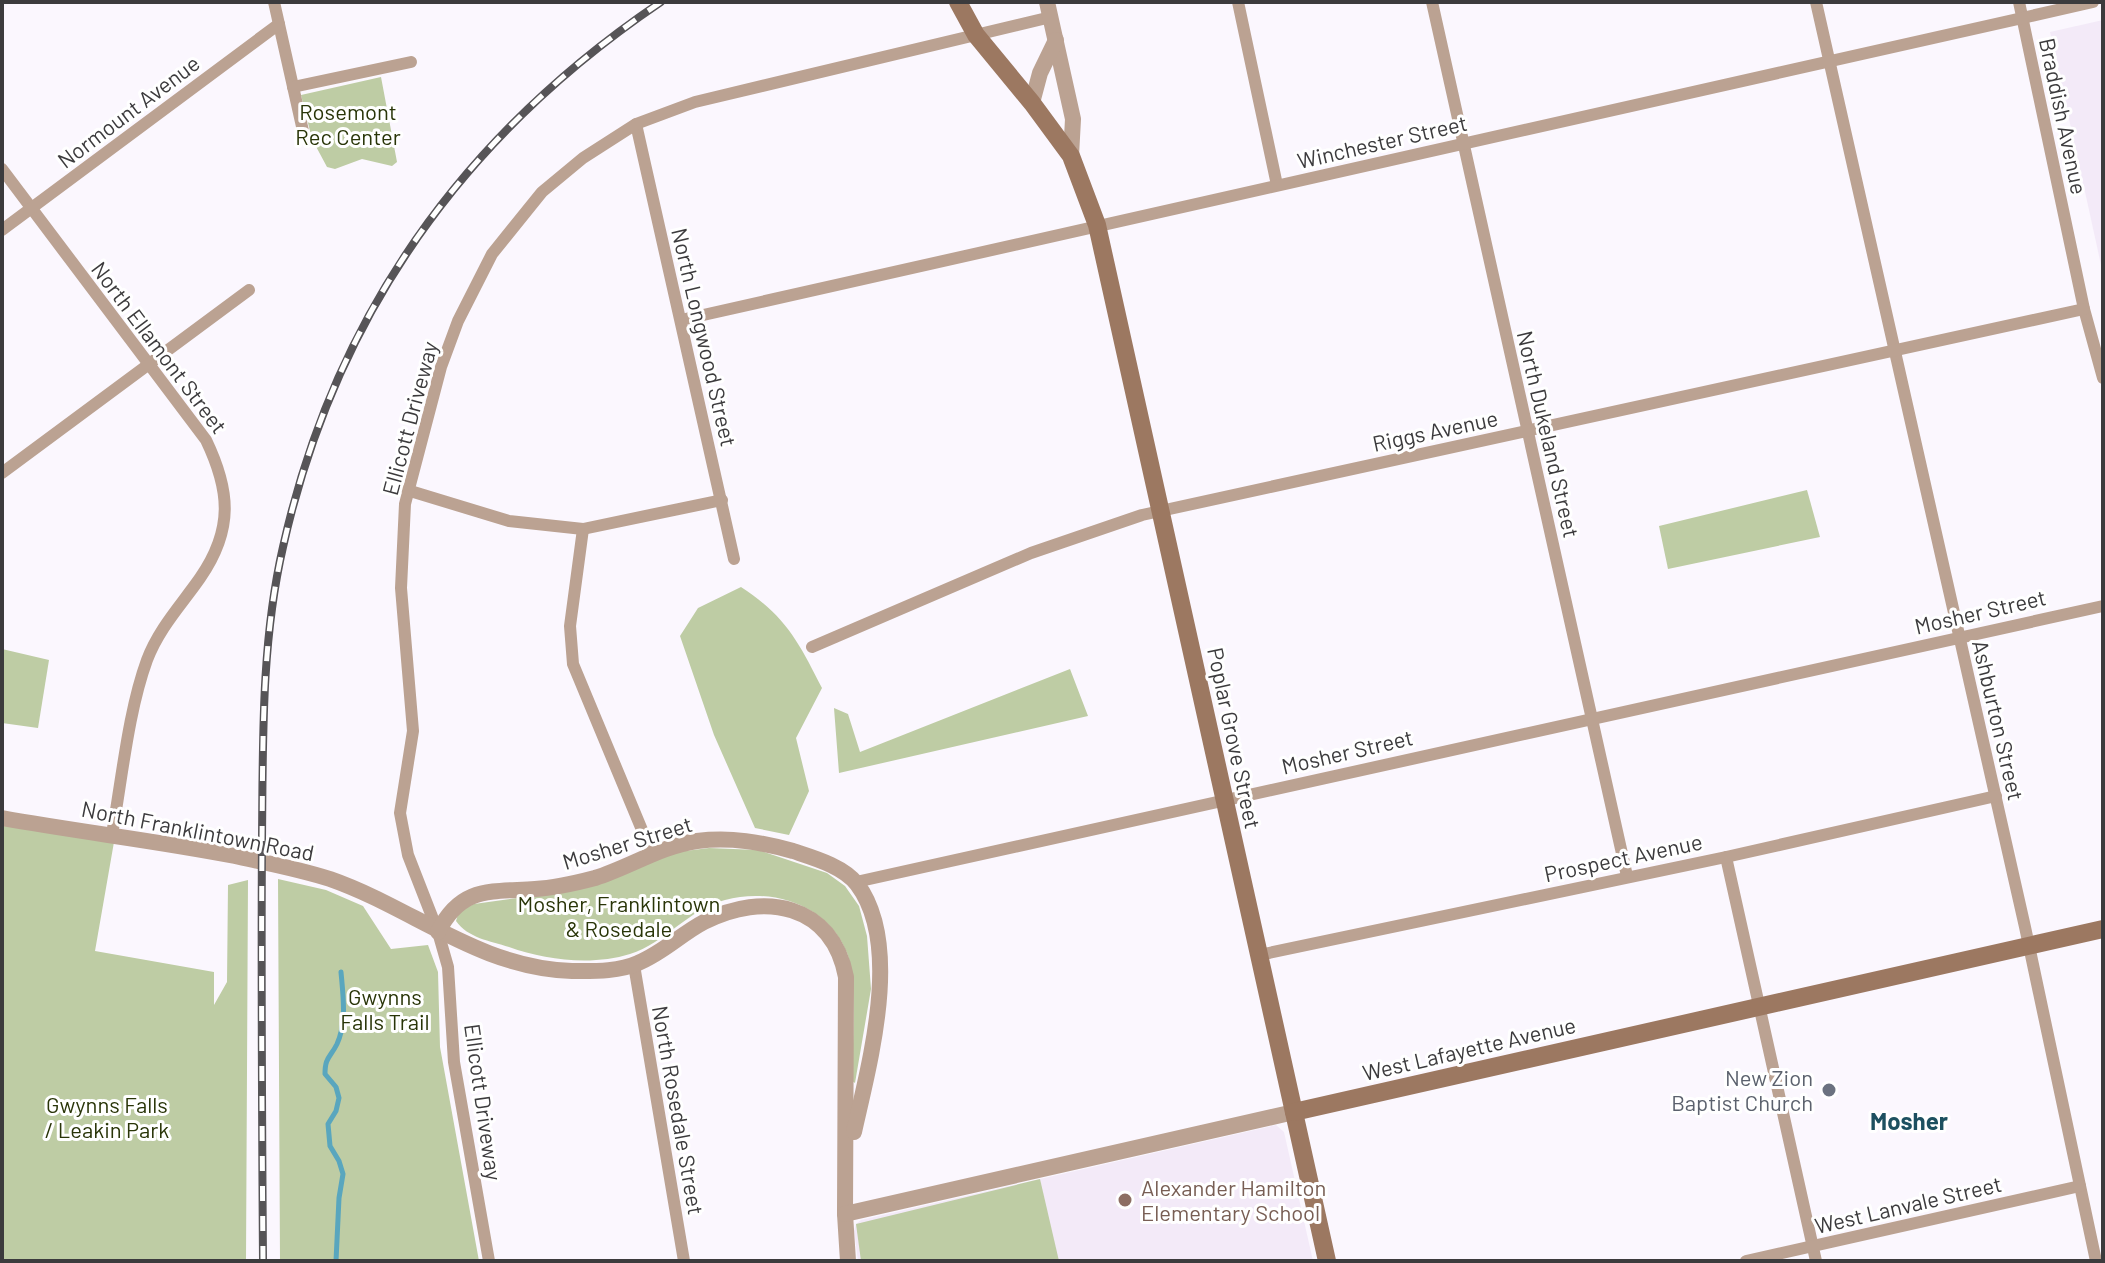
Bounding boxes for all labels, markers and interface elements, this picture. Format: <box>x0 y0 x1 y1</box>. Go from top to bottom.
street label: Braddish Avenue <box>2035 35 2093 197</box>
street label: Normount Avenue <box>52 49 204 173</box>
park label: Rosemont Rec Center <box>295 98 401 149</box>
street label: Winchester Street <box>1294 109 1470 173</box>
street label: North Longwood Street <box>667 225 743 449</box>
street label: North Ellamont Street <box>87 256 233 438</box>
street label: North Dukeland Street <box>1513 328 1585 540</box>
street label: Ellicott Driveway <box>376 338 442 498</box>
street label: Riggs Avenue <box>1370 404 1500 456</box>
street label: Mosher Street <box>1912 583 2048 639</box>
street label: Ashburton Street <box>1968 637 2030 803</box>
street label: Poplar Grove Street <box>1203 645 1267 831</box>
street label: Mosher Street <box>1279 723 1415 779</box>
street label: North Franklintown Road <box>80 795 316 865</box>
street label: Mosher Street <box>559 810 695 874</box>
street label: Prospect Avenue <box>1542 828 1704 886</box>
park label: Mosher, Franklintown & Rosedale <box>518 890 720 941</box>
park label: Gwynns Falls Trail <box>340 983 430 1034</box>
street label: North Rosedale Street <box>648 1004 710 1216</box>
street label: West Lafayette Avenue <box>1360 1011 1578 1085</box>
street label: Ellicott Driveway <box>460 1022 508 1182</box>
place label: New Zion Baptist Church <box>1671 1064 1813 1115</box>
marker: New Zion Baptist Church <box>1820 1081 1838 1099</box>
park label: Gwynns Falls / Leakin Park <box>45 1091 169 1142</box>
district label: Mosher <box>1870 1106 1948 1135</box>
street label: West Lanvale Street <box>1812 1170 2004 1238</box>
place label: Alexander Hamilton Elementary School <box>1141 1174 1326 1225</box>
marker: Alexander Hamilton Elementary School <box>1116 1191 1134 1209</box>

